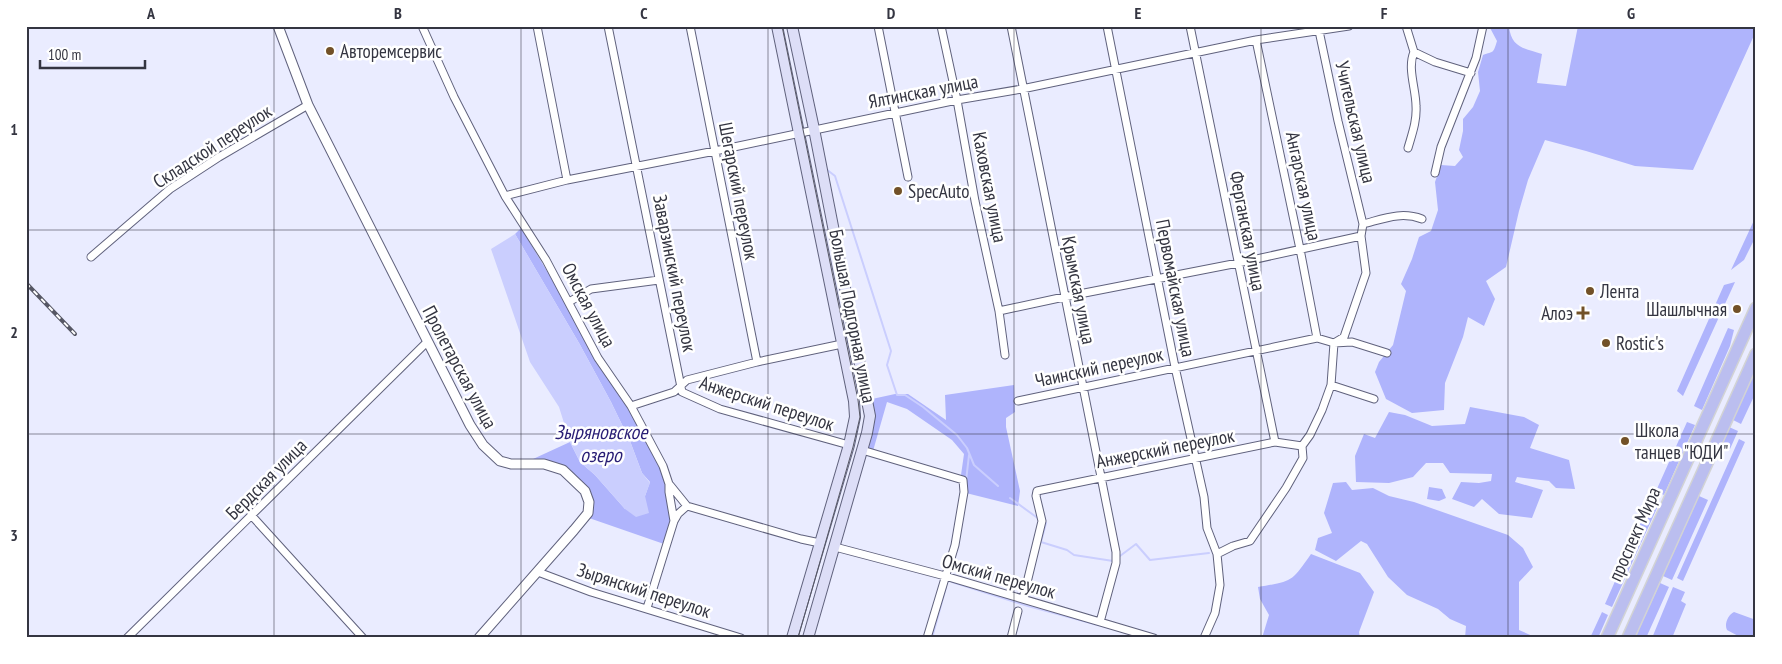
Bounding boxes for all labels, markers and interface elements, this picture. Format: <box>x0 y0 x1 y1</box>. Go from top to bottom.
text: A <box>146 3 156 23</box>
text: B <box>394 3 402 23</box>
text: C <box>640 3 648 23</box>
text: D <box>887 3 896 23</box>
text: E <box>1135 3 1142 23</box>
text: F <box>1381 3 1388 23</box>
text: G <box>1627 3 1635 23</box>
scale bar <box>40 38 145 70</box>
place label: Авторемсервис <box>340 39 442 63</box>
text: 100 m <box>48 45 81 64</box>
marker: Авторемсервис <box>324 45 336 57</box>
street label: Учительская улица <box>1330 59 1382 185</box>
street label: Ялтинская улица <box>866 69 980 113</box>
street label: Складской переулок <box>148 98 276 193</box>
text: 1 <box>10 119 18 139</box>
street label: Шегарский переулок <box>714 120 764 262</box>
street label: Ангарская улица <box>1281 129 1327 243</box>
street label: Каховская улица <box>968 130 1012 244</box>
street label: Ферганская улица <box>1225 169 1271 293</box>
place label: SpecAuto <box>908 179 969 203</box>
marker: SpecAuto <box>892 185 904 197</box>
street label: Заварзинский переулок <box>648 192 702 354</box>
street label: Первомайская улица <box>1151 217 1201 359</box>
street label: Большая Подгорная улица <box>824 227 882 405</box>
street label: Крымская улица <box>1057 234 1101 346</box>
street label: Омская улица <box>557 259 621 351</box>
place label: Лента <box>1599 279 1639 303</box>
marker: Лента <box>1584 285 1596 297</box>
place label: Шашлычная <box>1646 297 1727 321</box>
street label: Пролетарская улица <box>417 301 503 433</box>
place label: Алоэ <box>1541 301 1573 325</box>
marker: Шашлычная <box>1731 303 1743 315</box>
marker: Алоэ <box>1577 307 1589 319</box>
text: 2 <box>10 322 18 342</box>
place label: Rostic's <box>1616 331 1664 355</box>
marker: Rostic's <box>1600 337 1612 349</box>
street label: Чаинский переулок <box>1033 342 1166 392</box>
street label: Анжерский переулок <box>697 370 838 436</box>
place label: Школа танцев "ЮДИ" <box>1635 418 1728 464</box>
water label: Зыряновское озеро <box>555 419 649 468</box>
street label: Анжерский переулок <box>1094 423 1237 473</box>
street label: Бердская улица <box>220 433 312 525</box>
marker: Школа танцев "ЮДИ" <box>1619 435 1631 447</box>
street label: проспект Мира <box>1603 483 1665 585</box>
text: 3 <box>10 525 18 545</box>
street label: Омский переулок <box>939 548 1059 604</box>
street label: Зырянский переулок <box>574 557 715 623</box>

